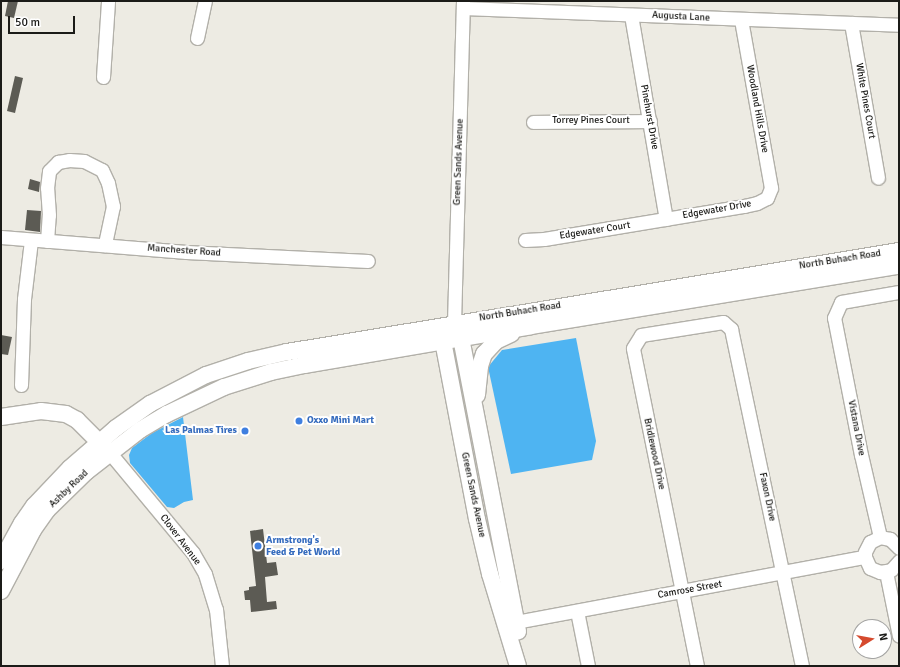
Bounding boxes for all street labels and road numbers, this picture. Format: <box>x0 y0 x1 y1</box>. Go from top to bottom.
street label: Augusta Lane <box>652 9 710 25</box>
street label: White Pines Court <box>852 62 878 140</box>
street label: Woodland Hills Drive <box>743 64 771 154</box>
street label: Pinehurst Drive <box>637 84 661 150</box>
street label: Torrey Pines Court <box>552 115 630 127</box>
street label: Green Sands Avenue <box>451 118 467 206</box>
street label: Edgewater Drive <box>682 198 752 222</box>
street label: Edgewater Court <box>559 219 631 243</box>
street label: Manchester Road <box>147 242 221 260</box>
street label: North Buhach Road <box>798 248 882 272</box>
street label: North Buhach Road <box>478 300 562 324</box>
street label: Vistana Drive <box>845 399 867 457</box>
street label: Bridlewood Drive <box>641 417 667 491</box>
street label: Green Sands Avenue <box>458 451 488 539</box>
street label: Ashby Road <box>47 467 91 511</box>
street label: Faxon Drive <box>756 472 778 522</box>
street label: Clover Avenue <box>157 512 203 568</box>
street label: Camrose Street <box>657 578 723 602</box>

